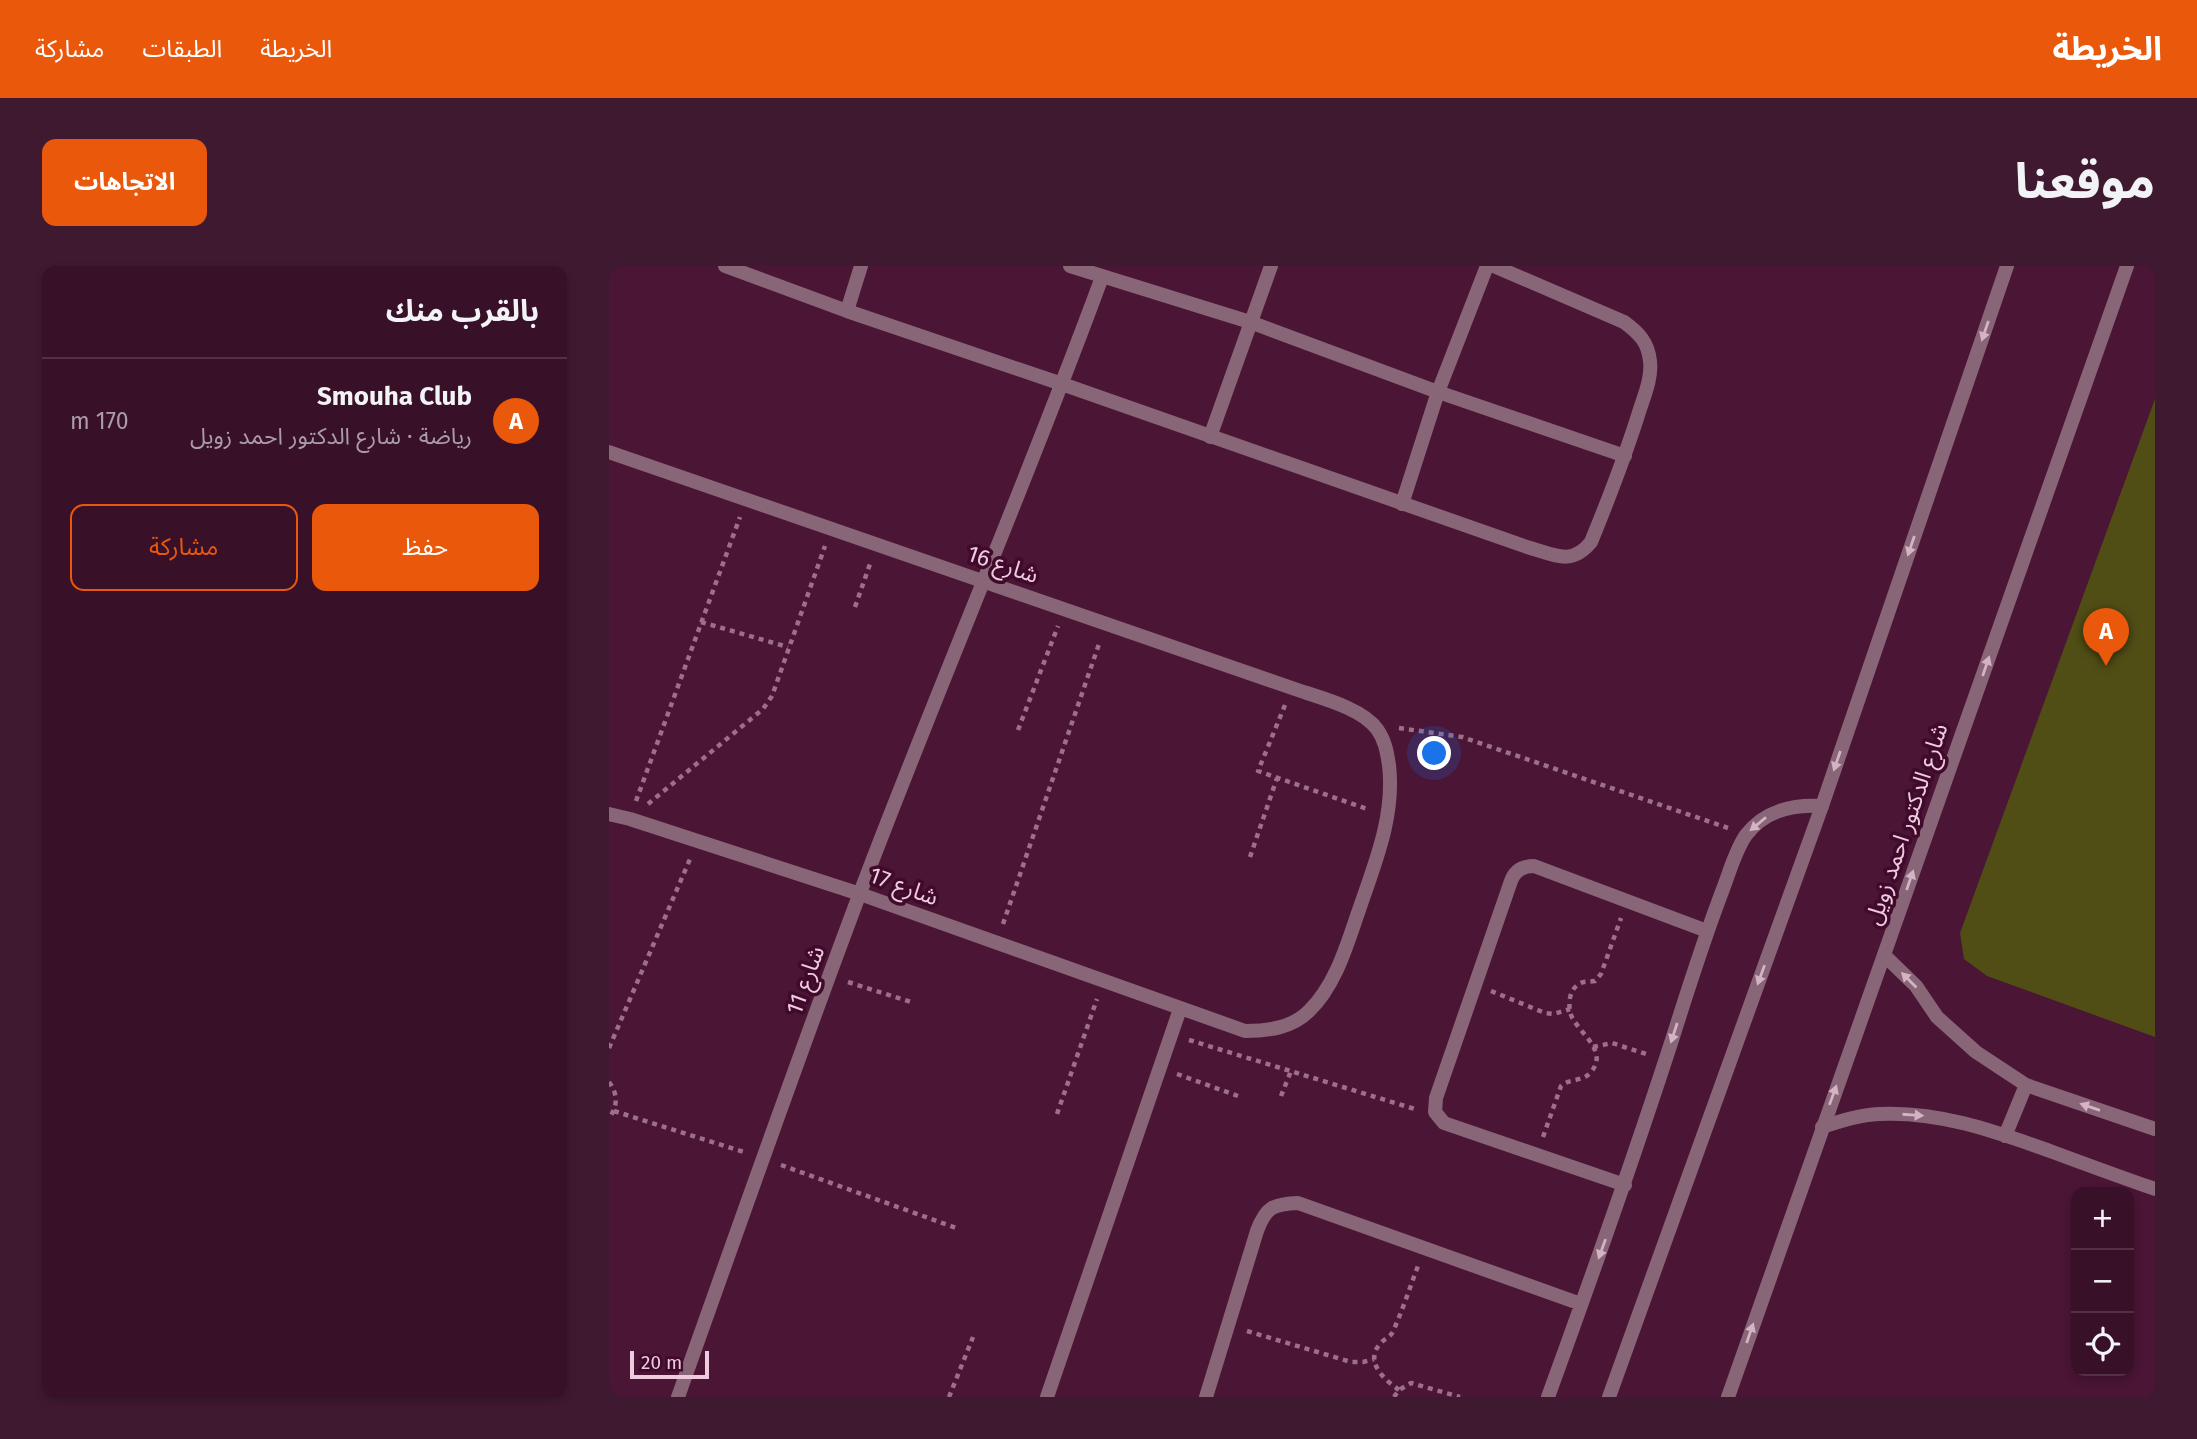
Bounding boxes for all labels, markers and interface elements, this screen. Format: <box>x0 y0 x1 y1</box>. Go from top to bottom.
text: الخريطة <box>2052 29 2162 69</box>
text: مشاركة <box>35 35 104 63</box>
text: الطبقات <box>142 35 222 63</box>
text: الخريطة <box>260 35 332 63</box>
button: الاتجاهات <box>42 139 207 226</box>
text: موقعنا <box>2015 152 2155 211</box>
text: بالقرب منك <box>386 293 539 329</box>
one-way arrow <box>1979 320 1990 341</box>
text: Smouha Club <box>317 381 472 412</box>
text: 170 m <box>70 407 129 435</box>
text: A <box>509 407 523 435</box>
text: رياضة · شارع الدكتور احمد زويل <box>190 422 472 450</box>
button: مشاركة <box>70 504 298 591</box>
button: حفظ <box>312 504 539 591</box>
one-way arrow <box>1905 535 1916 556</box>
street label: شارع 16 <box>963 539 1042 592</box>
pin: A <box>2083 608 2129 666</box>
one-way arrow <box>1981 655 1992 676</box>
street label: شارع الدكتور احمد زويل <box>1858 720 1956 929</box>
your location <box>1417 736 1451 770</box>
one-way arrow <box>1831 750 1842 771</box>
one-way arrow <box>1750 816 1767 831</box>
street label: شارع 17 <box>865 861 942 914</box>
one-way arrow <box>1905 870 1916 891</box>
street label: شارع 11 <box>780 942 833 1019</box>
one-way arrow <box>1755 965 1766 986</box>
one-way arrow <box>1900 971 1917 988</box>
one-way arrow <box>1668 1023 1679 1044</box>
one-way arrow <box>1828 1084 1839 1105</box>
one-way arrow <box>2080 1101 2101 1112</box>
one-way arrow <box>1902 1110 1924 1121</box>
map controls <box>2071 1187 2134 1376</box>
button: + <box>2071 1187 2134 1250</box>
one-way arrow <box>1596 1238 1607 1259</box>
button: − <box>2071 1250 2134 1313</box>
button: locate <box>2071 1313 2134 1376</box>
one-way arrow <box>1745 1322 1756 1343</box>
scale bar <box>630 1348 709 1380</box>
text: 20 m <box>641 1351 682 1374</box>

